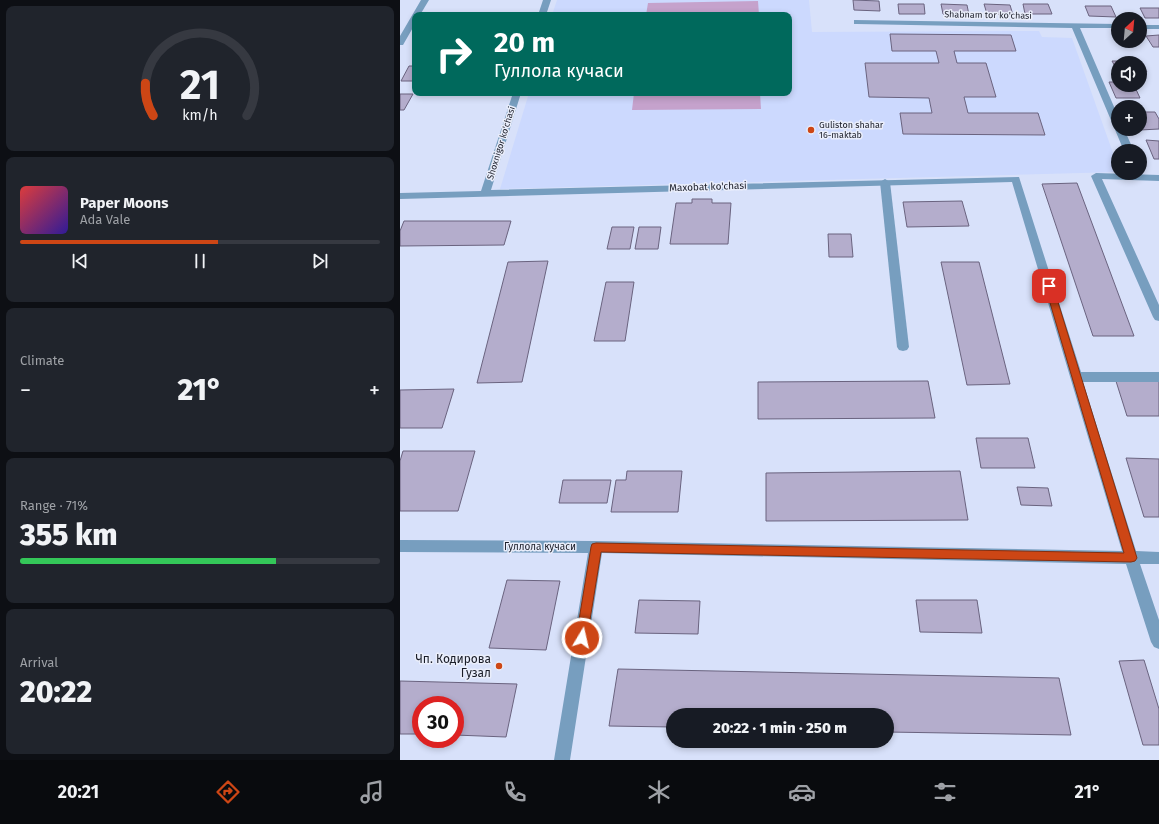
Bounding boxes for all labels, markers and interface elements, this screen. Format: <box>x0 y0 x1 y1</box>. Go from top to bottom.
street label: Shabnam tor ko'chasi <box>944 9 1032 21</box>
north arrow <box>1111 12 1147 48</box>
map controls <box>1111 12 1147 180</box>
text: 20 m <box>494 26 555 59</box>
icon: right <box>428 28 480 80</box>
button: sound <box>1111 56 1147 92</box>
text: 21 <box>180 60 220 110</box>
text: Гуллола кучаси <box>494 60 624 82</box>
button: + <box>1111 100 1147 136</box>
street label: Shoxnigor ko'chasi <box>485 105 517 181</box>
text: km/h <box>182 107 218 124</box>
place label: Guliston shahar 16-maktab <box>819 120 884 140</box>
marker: Guliston shahar 16-maktab <box>806 125 816 135</box>
button: − <box>1111 144 1147 180</box>
street label: Maxobat ko'chasi <box>669 180 747 194</box>
text: Paper Moons <box>80 194 168 212</box>
text: Ada Vale <box>80 212 130 227</box>
icon: previous <box>69 250 91 272</box>
icon: pause <box>189 250 211 272</box>
icon: next <box>309 250 331 272</box>
pin <box>1032 269 1066 303</box>
icon: arrive <box>1038 275 1060 297</box>
text: Climate <box>20 353 64 368</box>
text: 21° <box>178 372 222 408</box>
text: − <box>20 377 31 404</box>
text: + <box>369 377 380 404</box>
text: Range · 71% <box>20 498 88 513</box>
text: 355 km <box>20 517 117 553</box>
street label: Гуллола кучаси <box>504 541 576 553</box>
position arrow <box>561 617 603 659</box>
place label: Чп. Кодирова Гузал <box>416 652 491 680</box>
text: Arrival <box>20 655 58 670</box>
marker: Чп. Кодирова Гузал <box>494 661 504 671</box>
text: 20:22 <box>20 674 92 710</box>
speed limit sign: 30 <box>412 696 464 748</box>
text: 20:22 · 1 min · 250 m <box>713 719 847 737</box>
icon: directions <box>214 778 242 806</box>
icon: music <box>358 778 386 806</box>
icon: phone <box>501 778 529 806</box>
icon: climate <box>645 778 673 806</box>
icon: car <box>788 778 816 806</box>
icon: filters <box>931 778 959 806</box>
text: 20:21 <box>58 781 99 803</box>
text: 21° <box>1075 781 1101 803</box>

